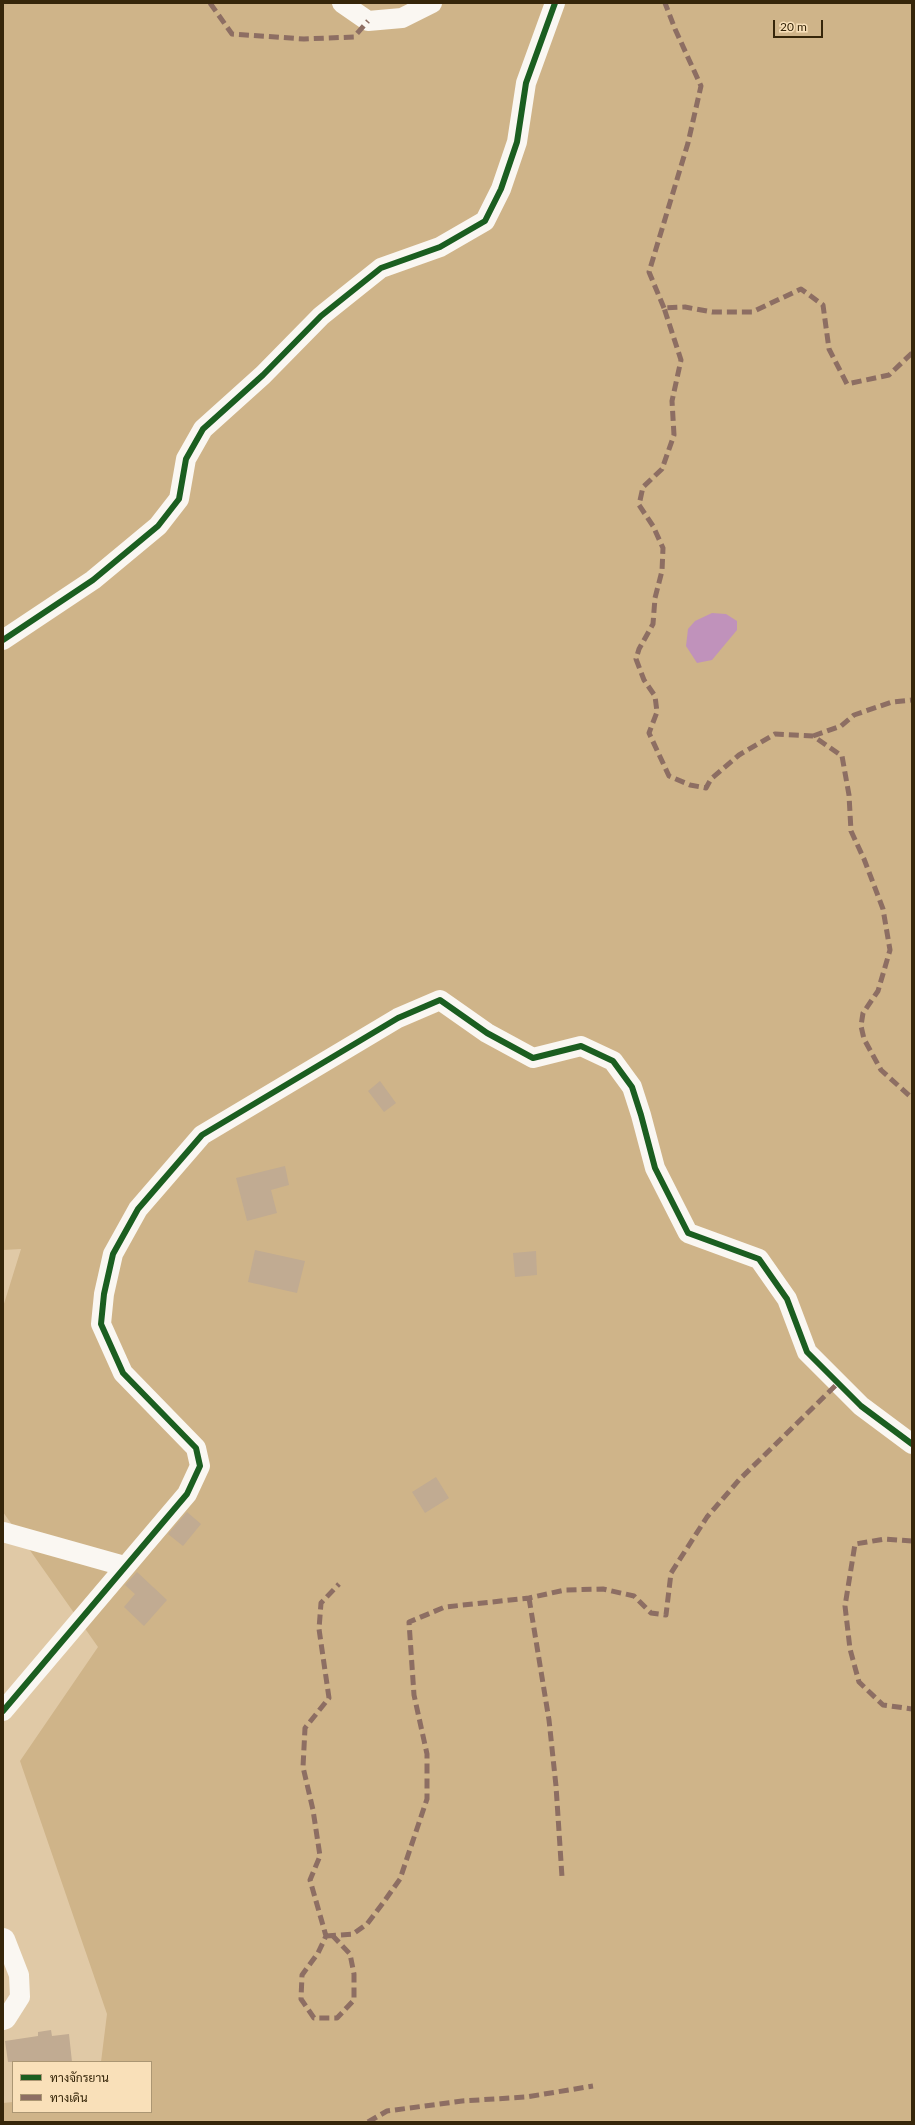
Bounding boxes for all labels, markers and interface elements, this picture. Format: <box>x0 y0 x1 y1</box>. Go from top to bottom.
scale bar <box>775 12 825 38</box>
text: 20 m <box>780 19 807 34</box>
legend <box>12 2061 152 2113</box>
text: ทางจักรยาน <box>50 2070 109 2085</box>
text: ทางเดิน <box>50 2090 88 2105</box>

